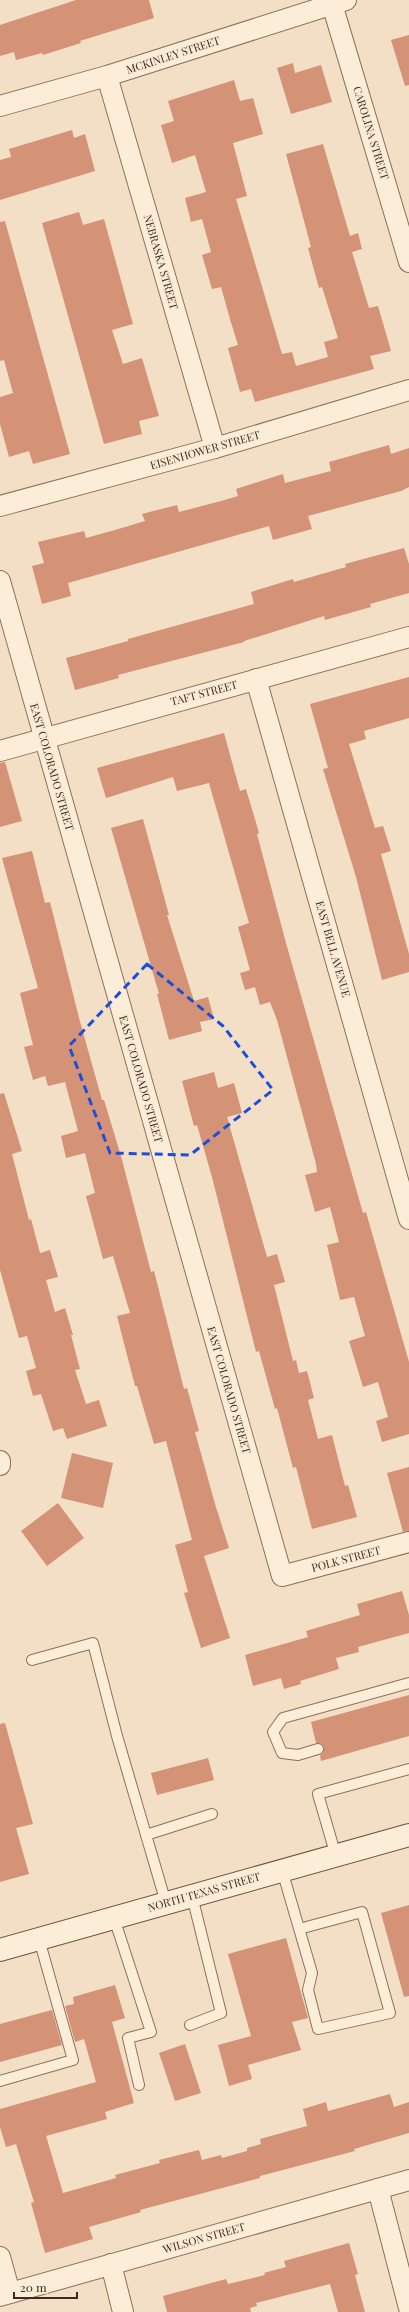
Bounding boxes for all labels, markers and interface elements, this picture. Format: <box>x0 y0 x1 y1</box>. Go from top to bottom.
street label: MCKINLEY STREET <box>124 32 222 77</box>
street label: CAROLINA STREET <box>350 84 393 182</box>
street label: NEBRASKA STREET <box>141 213 182 311</box>
street label: EISENHOWER STREET <box>148 427 262 472</box>
street label: TAFT STREET <box>169 676 239 709</box>
street label: EAST COLORADO STREET <box>27 701 78 832</box>
street label: EAST BELL AVENUE <box>313 899 355 999</box>
street label: EAST COLORADO STREET <box>116 1013 167 1144</box>
street label: EAST COLORADO STREET <box>204 1324 255 1455</box>
street label: POLK STREET <box>310 1542 382 1575</box>
street label: NORTH TEXAS STREET <box>146 1868 262 1915</box>
street label: WILSON STREET <box>160 2219 247 2257</box>
scale bar <box>14 2274 77 2300</box>
text: 20 m <box>20 2279 47 2295</box>

